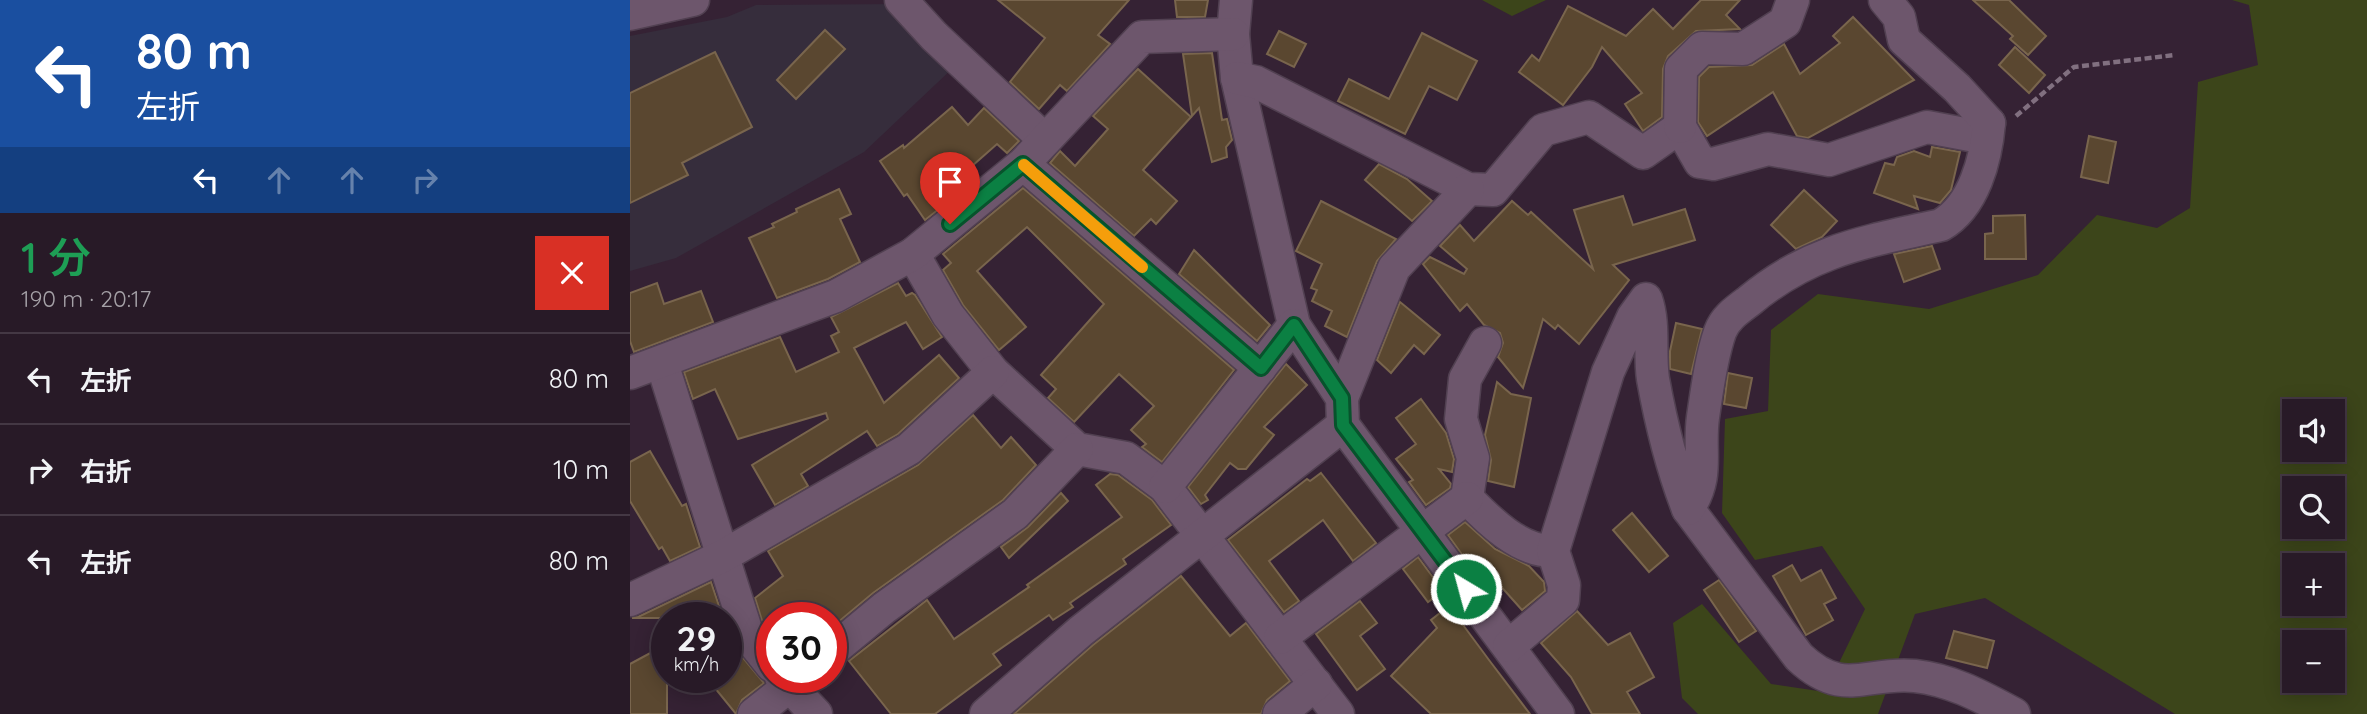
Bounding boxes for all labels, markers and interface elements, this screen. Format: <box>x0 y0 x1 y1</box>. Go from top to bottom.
text: 80 m <box>136 20 252 81</box>
icon: left <box>21 28 112 119</box>
text: 左折 <box>136 86 200 126</box>
pin <box>920 152 980 224</box>
icon: left <box>187 161 225 199</box>
icon: ahead <box>260 161 298 199</box>
icon: ahead <box>333 161 371 199</box>
icon: right <box>406 161 444 199</box>
icon: arrive <box>931 163 969 201</box>
text: 1 分 <box>21 231 91 284</box>
button: close <box>535 236 609 310</box>
text: 190 m · 20:17 <box>21 284 151 313</box>
icon: left <box>21 360 59 398</box>
text: 80 m <box>549 362 609 395</box>
text: 左折 <box>80 364 132 397</box>
map controls <box>2282 399 2345 693</box>
button: sound <box>2282 399 2345 462</box>
icon: right <box>21 451 59 489</box>
text: 10 m <box>553 453 609 486</box>
text: 右折 <box>80 455 132 488</box>
button: search <box>2282 476 2345 539</box>
icon: left <box>21 542 59 580</box>
text: 80 m <box>549 544 609 577</box>
text: 左折 <box>80 546 132 579</box>
position arrow <box>1429 552 1503 626</box>
button: + <box>2282 553 2345 616</box>
speed limit sign: 30 <box>756 602 847 693</box>
text: 29 <box>677 616 716 660</box>
button: − <box>2282 630 2345 693</box>
text: km/h <box>674 653 719 676</box>

